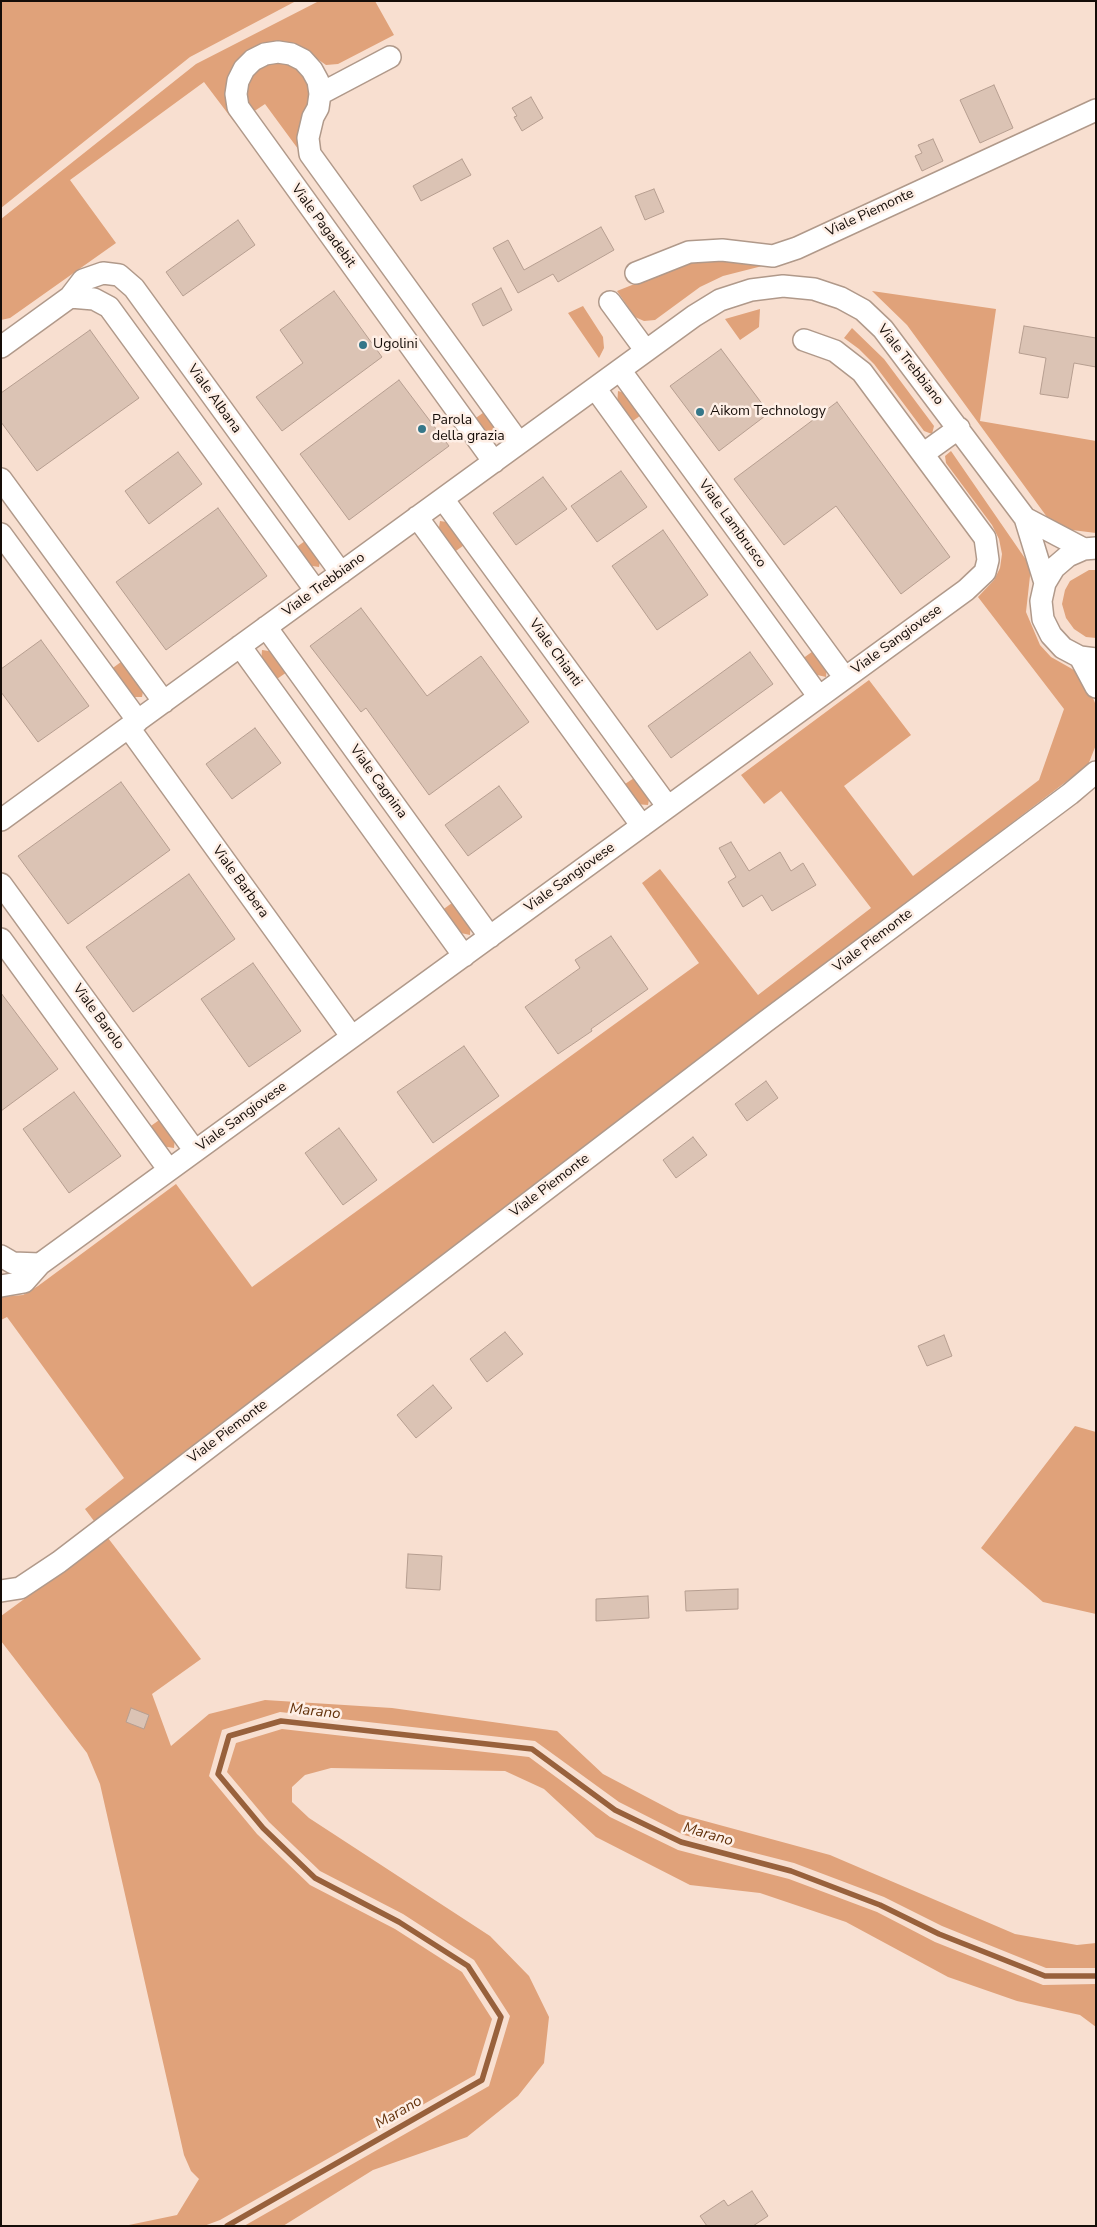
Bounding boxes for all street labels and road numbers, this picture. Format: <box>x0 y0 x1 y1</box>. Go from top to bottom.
street label: Viale Pagadebit <box>287 181 359 271</box>
street label: Viale Piemonte <box>823 185 917 241</box>
street label: Viale Trebbiano <box>873 321 947 409</box>
street label: Viale Albana <box>183 361 245 437</box>
street label: Viale Lambrusco <box>695 477 769 571</box>
street label: Viale Trebbiano <box>279 549 369 621</box>
street label: Viale Sangiovese <box>849 602 945 678</box>
street label: Viale Chianti <box>525 616 585 690</box>
street label: Viale Cagnina <box>346 742 410 822</box>
street label: Viale Sangiovese <box>522 840 618 916</box>
street label: Viale Barbera <box>208 843 272 921</box>
street label: Viale Piemonte <box>830 906 916 976</box>
street label: Viale Barolo <box>69 981 127 1053</box>
street label: Viale Sangiovese <box>194 1079 290 1155</box>
street label: Viale Piemonte <box>507 1151 593 1221</box>
street label: Viale Piemonte <box>185 1397 271 1467</box>

